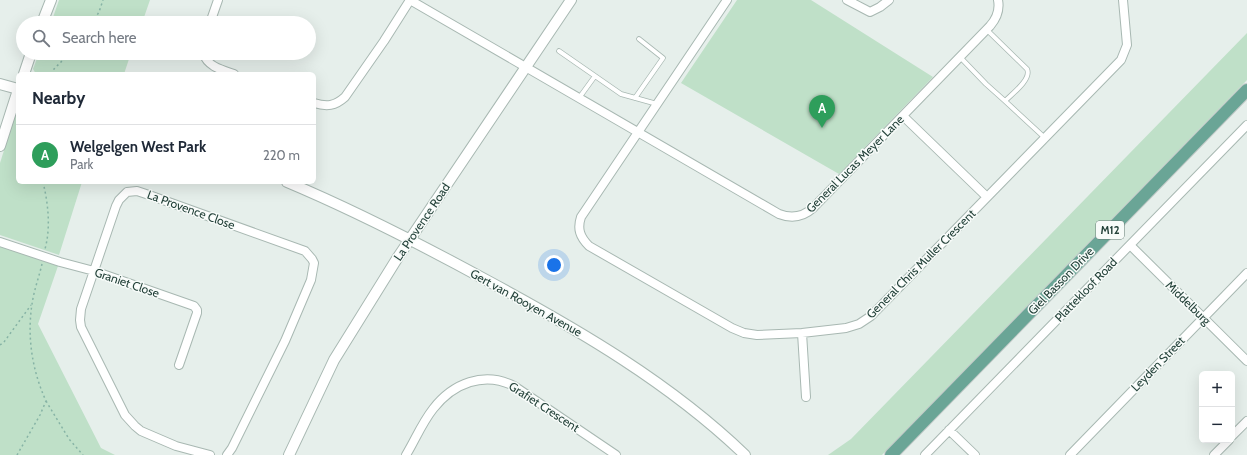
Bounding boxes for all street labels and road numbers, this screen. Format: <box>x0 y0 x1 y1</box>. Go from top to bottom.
street label: General Lucas Meyer Lane <box>803 112 907 216</box>
street label: La Provence Road <box>390 180 453 263</box>
street label: La Provence Close <box>145 187 237 232</box>
street label: General Chris Muller Crescent <box>863 206 978 321</box>
road number: M12 <box>1096 221 1124 239</box>
street label: Giel Basson Drive <box>1025 244 1097 318</box>
street label: Plattekloof Road <box>1051 254 1120 325</box>
street label: Graniet Close <box>93 264 162 301</box>
street label: Gert van Rooyen Avenue <box>468 266 585 339</box>
street label: Middelburg <box>1163 277 1215 329</box>
street label: Leyden Street <box>1128 333 1188 394</box>
street label: Grafiet Crescent <box>506 378 582 435</box>

